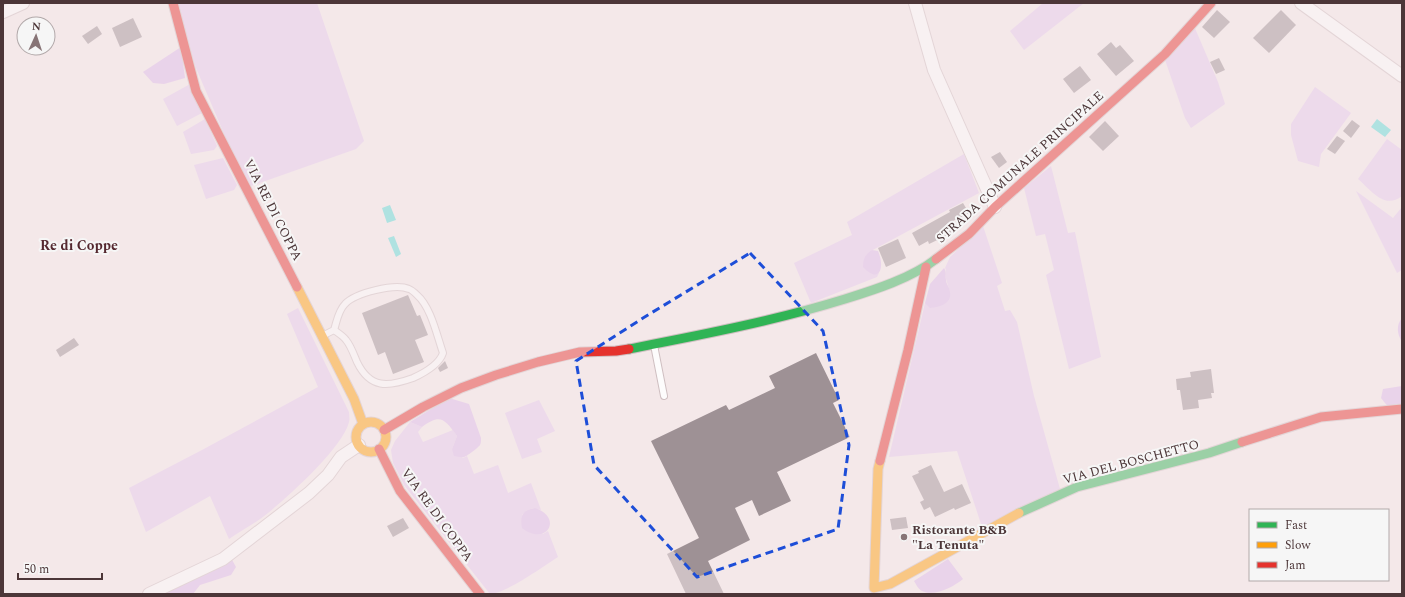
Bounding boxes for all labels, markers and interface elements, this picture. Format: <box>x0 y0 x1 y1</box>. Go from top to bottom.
north arrow <box>16 16 56 56</box>
text: N <box>32 18 41 35</box>
street label: STRADA COMUNALE PRINCIPALE <box>932 86 1108 248</box>
street label: VIA RE DI COPPA <box>239 156 307 264</box>
district label: Re di Coppe <box>40 235 118 256</box>
street label: VIA DEL BOSCHETTO <box>1061 434 1201 490</box>
street label: VIA RE DI COPPA <box>396 464 478 566</box>
legend <box>1249 509 1389 581</box>
text: Fast <box>1285 516 1307 535</box>
place label: Ristorante B&B "La Tenuta" <box>912 520 1007 555</box>
marker: Ristorante B&B "La Tenuta" <box>899 532 909 542</box>
text: Slow <box>1285 536 1311 555</box>
scale bar <box>18 555 102 581</box>
text: Jam <box>1285 556 1306 575</box>
text: 50 m <box>24 560 49 579</box>

